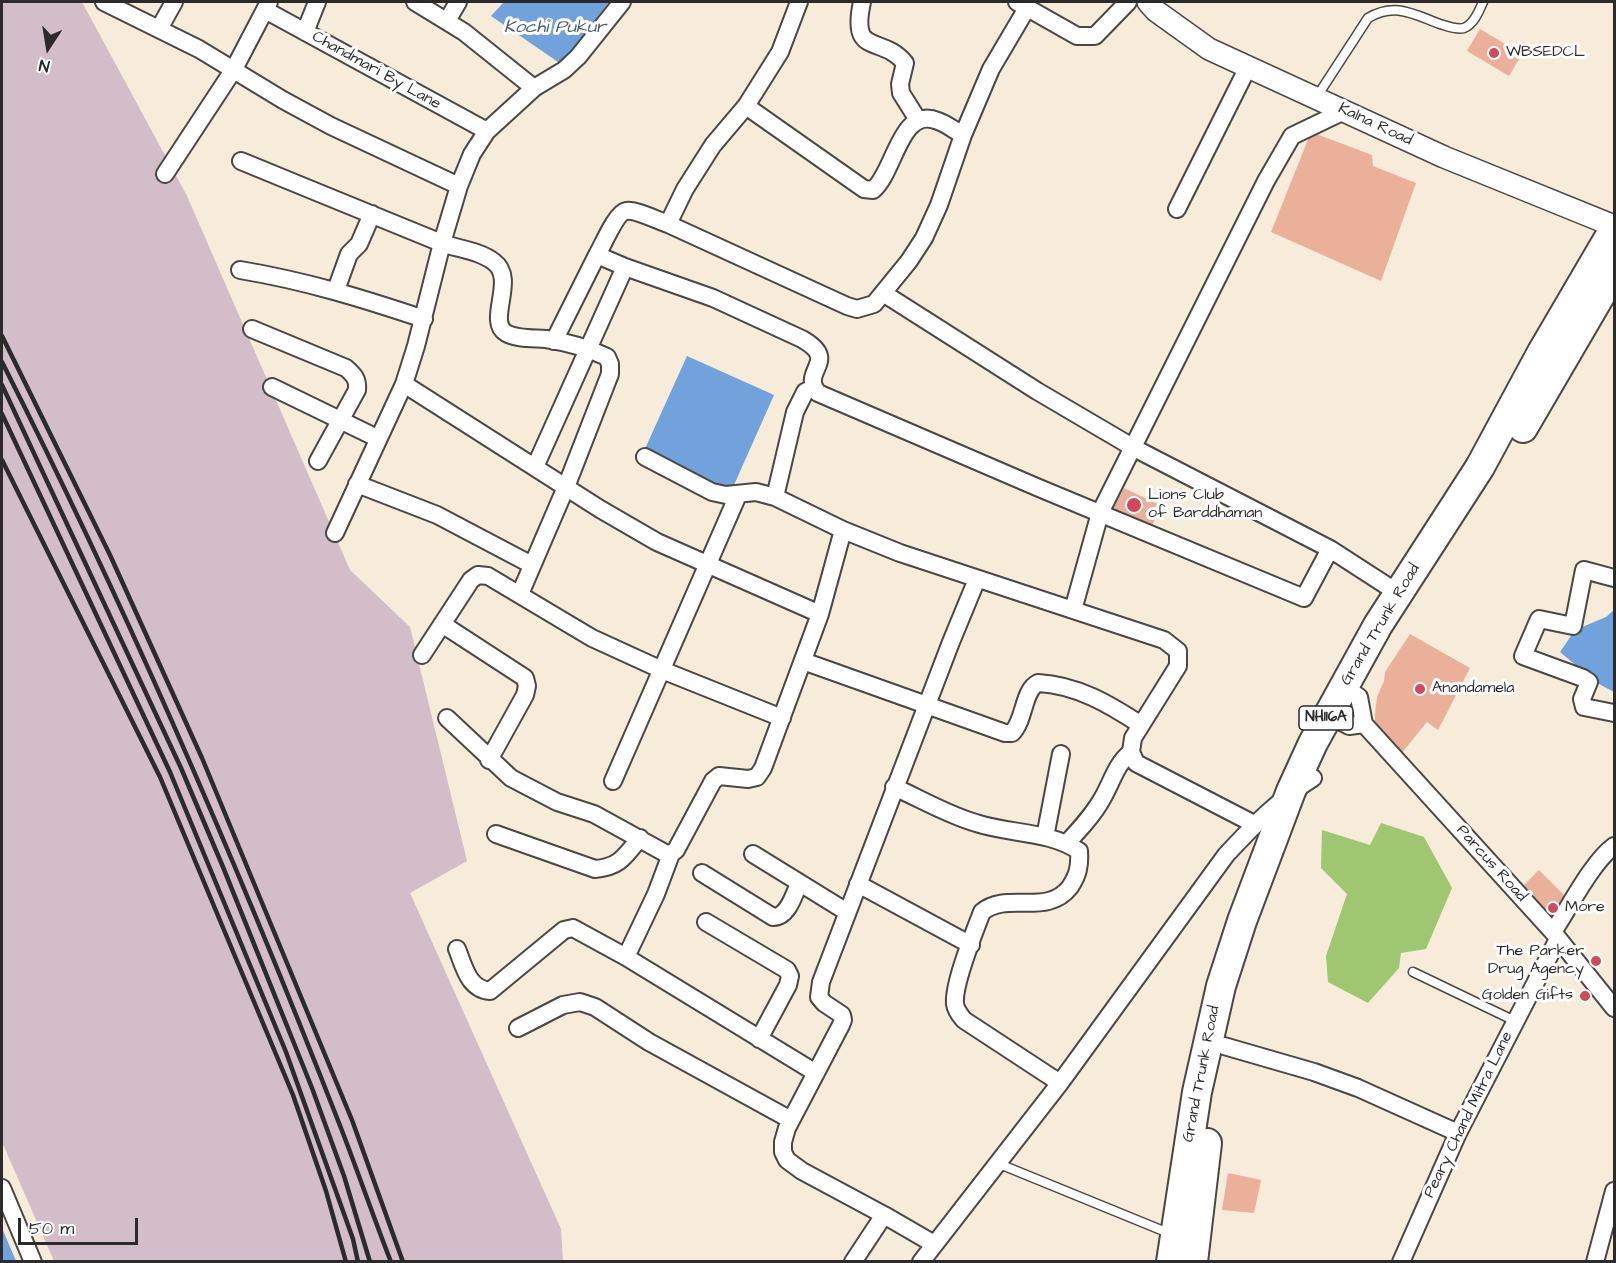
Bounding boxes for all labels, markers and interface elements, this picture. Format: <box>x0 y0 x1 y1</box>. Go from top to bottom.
water label: Kochi Pukur <box>504 17 606 39</box>
north arrow <box>18 18 78 78</box>
street label: Chandmari By Lane <box>308 28 444 114</box>
place label: WBSEDCL <box>1506 43 1585 63</box>
marker: WBSEDCL <box>1487 46 1501 60</box>
text: N <box>37 54 51 77</box>
street label: Kalna Road <box>1335 99 1415 151</box>
place label: Lions Club of Barddhaman <box>1148 486 1262 524</box>
marker: Lions Club of Barddhaman <box>1125 496 1143 514</box>
street label: Grand Trunk Road <box>1337 561 1425 689</box>
place label: Anandamela <box>1432 679 1514 699</box>
marker: Anandamela <box>1413 682 1427 696</box>
road number: NH116A <box>1299 706 1353 730</box>
street label: Parcus Road <box>1452 822 1530 906</box>
place label: More <box>1565 898 1605 918</box>
marker: More <box>1546 901 1560 915</box>
place label: The Parker Drug Agency <box>1488 942 1584 980</box>
marker: The Parker Drug Agency <box>1589 954 1603 968</box>
place label: Golden Gifts <box>1482 986 1573 1006</box>
marker: Golden Gifts <box>1578 989 1592 1003</box>
street label: Grand Trunk Road <box>1179 1004 1225 1144</box>
street label: Peary Chand Mitra Lane <box>1420 1029 1518 1201</box>
scale bar <box>21 1206 141 1244</box>
text: 50 m <box>29 1216 74 1241</box>

